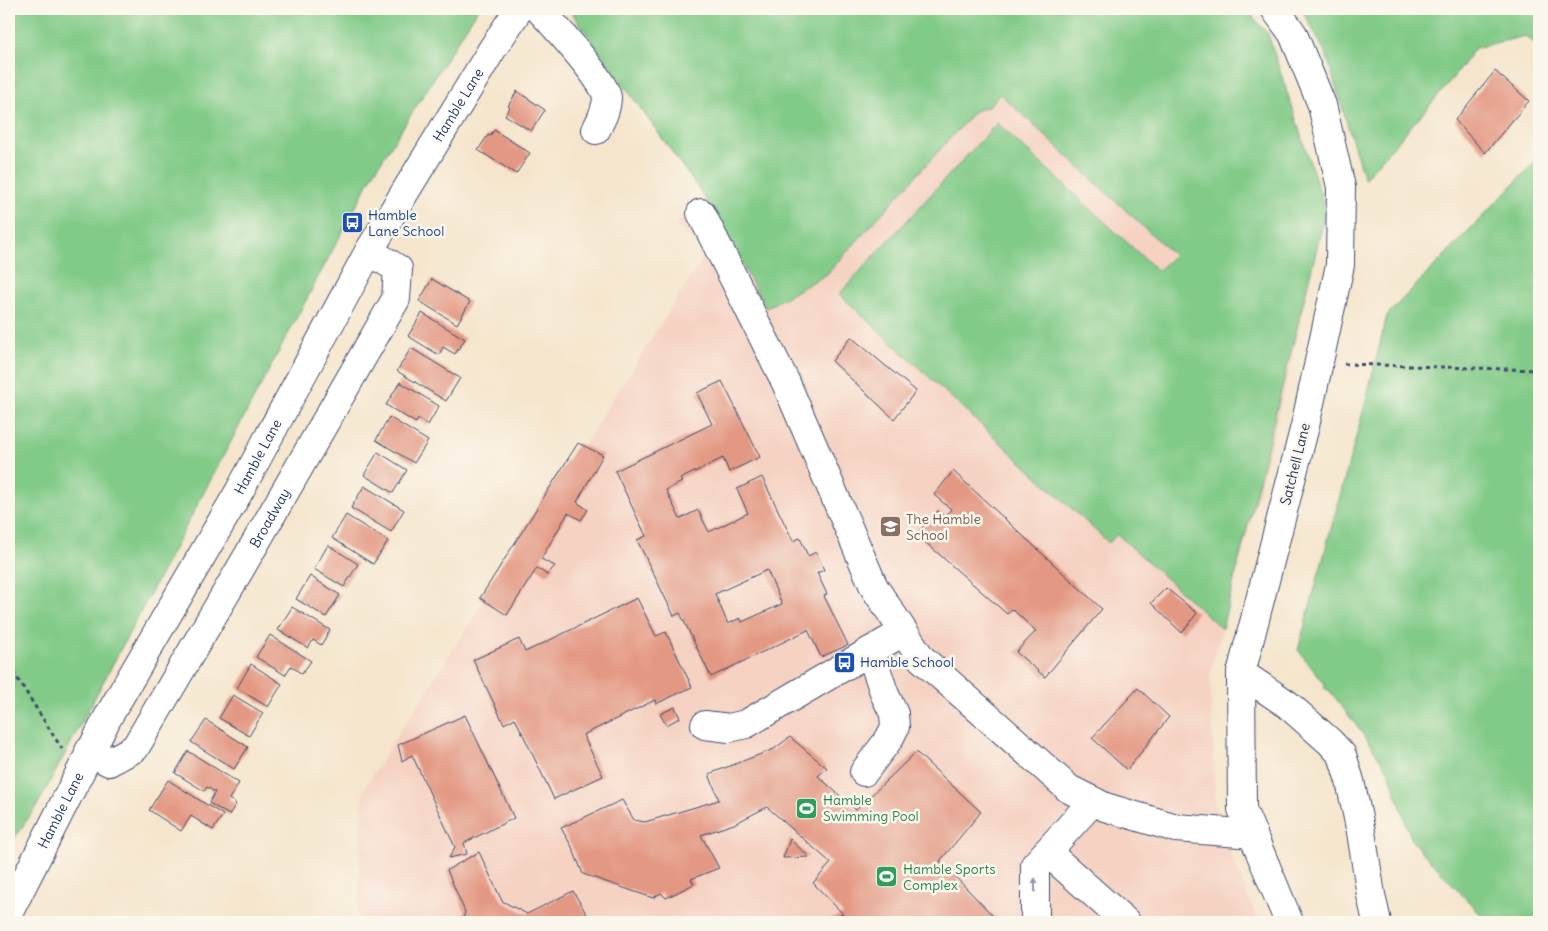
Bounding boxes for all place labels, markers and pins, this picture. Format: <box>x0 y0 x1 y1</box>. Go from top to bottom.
place label: Hamble Lane School <box>368 206 444 240</box>
bus stop icon: Hamble Lane School <box>340 211 364 235</box>
place label: The Hamble School <box>906 510 981 544</box>
school or university icon: The Hamble School <box>878 515 902 539</box>
bus stop icon: Hamble School <box>832 650 856 674</box>
place label: Hamble School <box>860 653 954 671</box>
place label: Hamble Swimming Pool <box>823 791 919 825</box>
sports icon: Hamble Swimming Pool <box>795 796 819 820</box>
place label: Hamble Sports Complex <box>903 860 996 894</box>
sports icon: Hamble Sports Complex <box>875 865 899 889</box>

